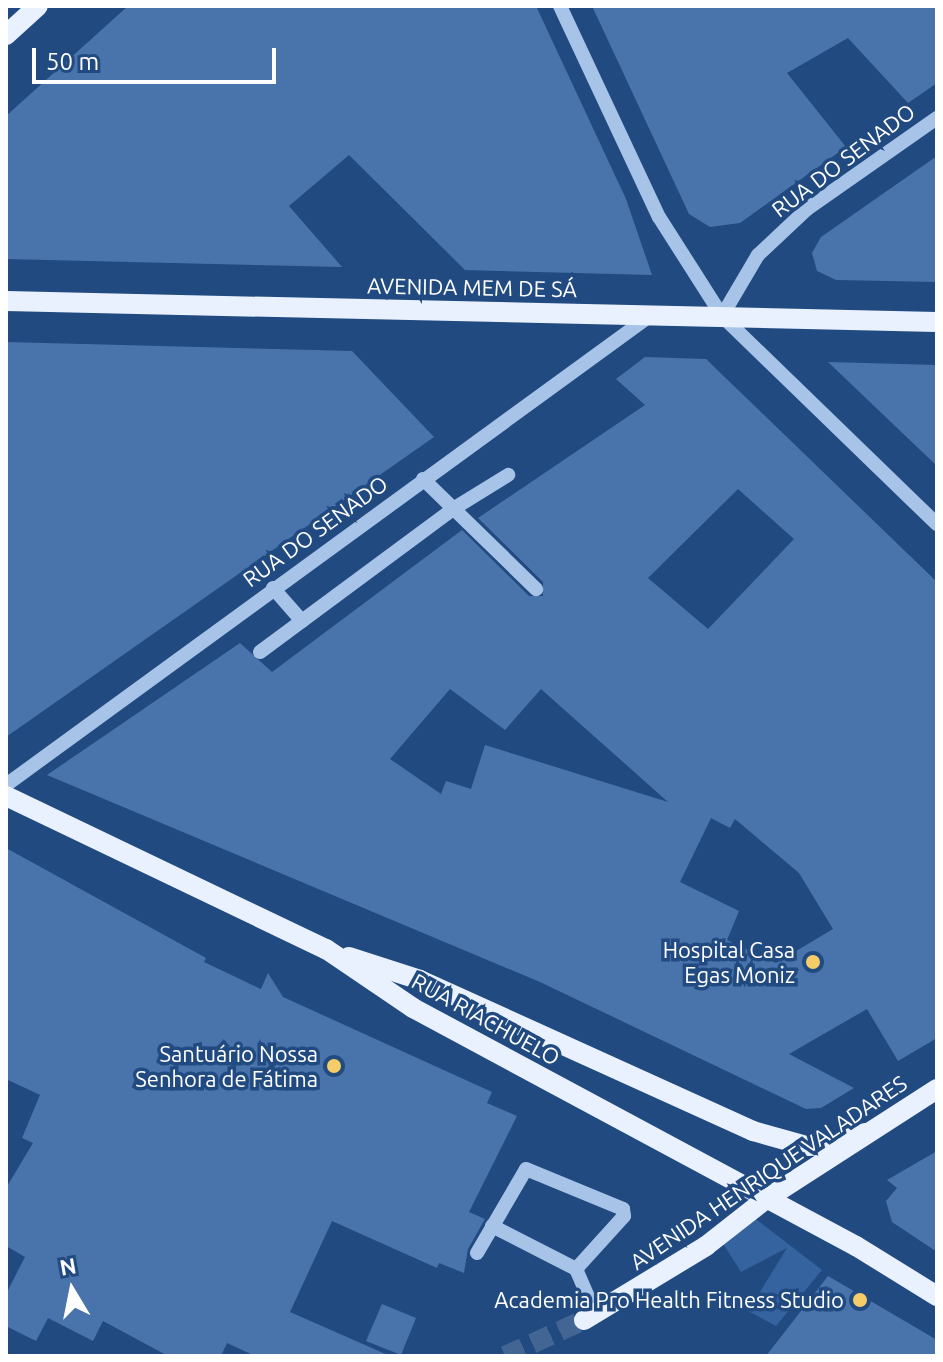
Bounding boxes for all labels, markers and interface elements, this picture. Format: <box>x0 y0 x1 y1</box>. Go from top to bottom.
scale bar <box>36 32 280 82</box>
text: 50 m <box>46 48 99 75</box>
street label: RUA DO SENADO <box>766 98 920 222</box>
street label: AVENIDA MEM DE SÁ <box>367 272 577 302</box>
street label: RUA DO SENADO <box>238 470 392 592</box>
place label: Hospital Casa Egas Moniz <box>663 936 795 988</box>
marker: Hospital Casa Egas Moniz <box>802 951 824 973</box>
street label: RUA RIACHUELO <box>407 967 565 1071</box>
place label: Santuário Nossa Senhora de Fátima <box>135 1040 318 1092</box>
marker: Santuário Nossa Senhora de Fátima <box>325 1057 343 1075</box>
street label: AVENIDA HENRIQUE VALADARES <box>625 1069 911 1275</box>
north arrow <box>32 1250 112 1330</box>
text: N <box>57 1252 78 1280</box>
place label: Academia Pro Health Fitness Studio <box>494 1287 844 1313</box>
marker: Academia Pro Health Fitness Studio <box>851 1291 869 1309</box>

